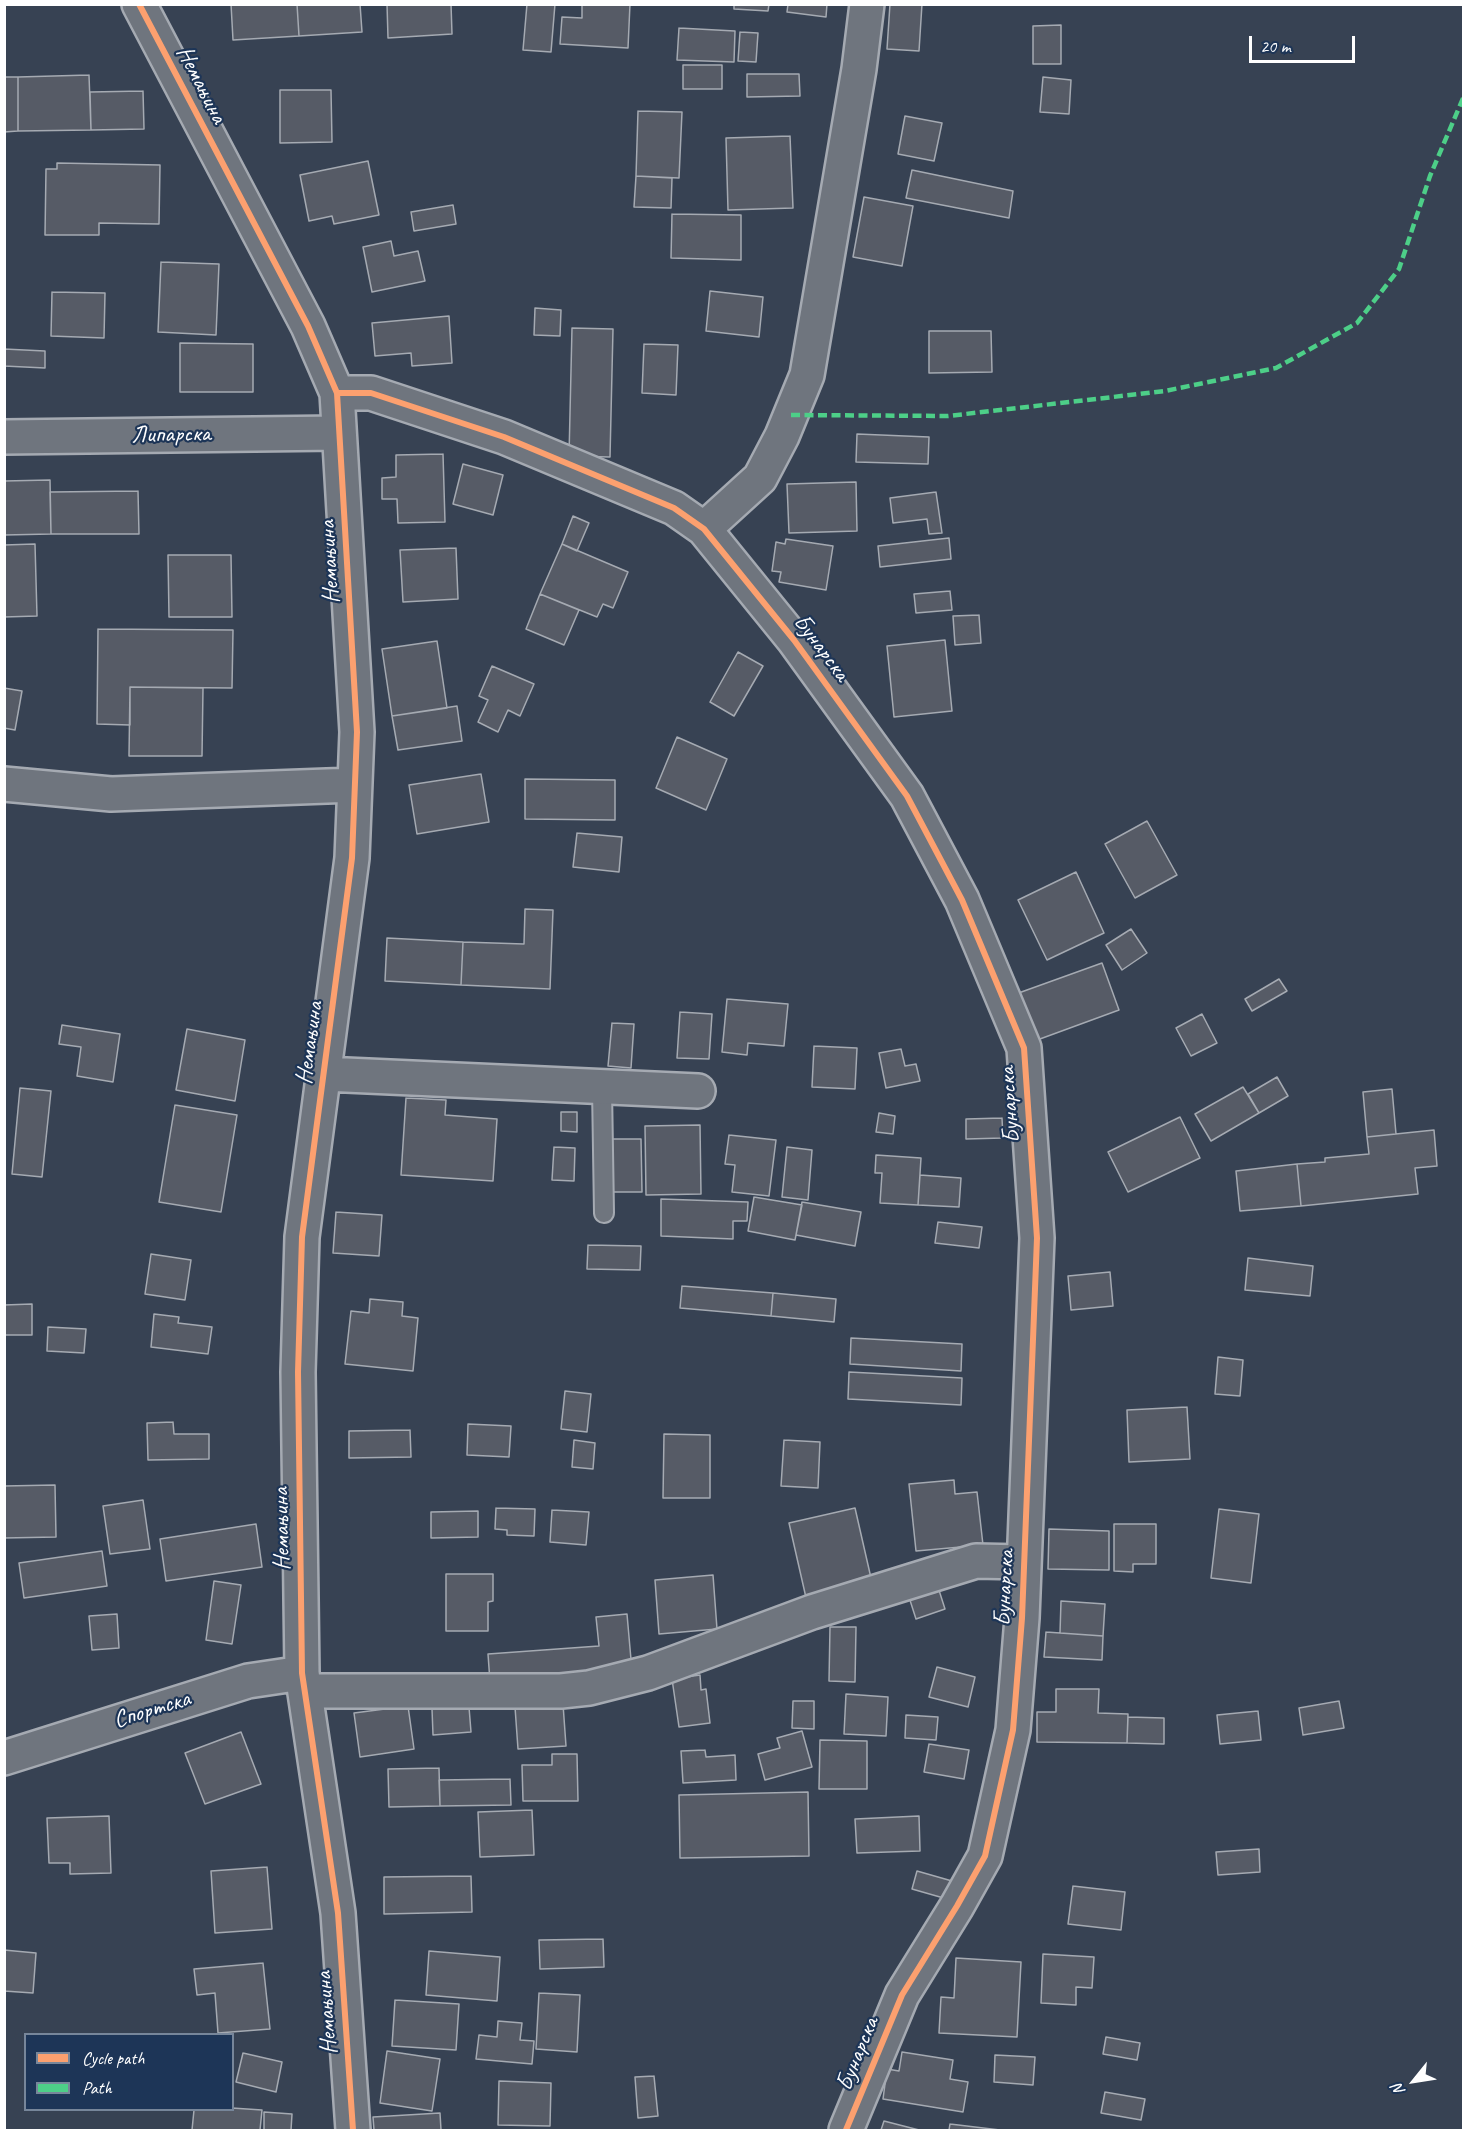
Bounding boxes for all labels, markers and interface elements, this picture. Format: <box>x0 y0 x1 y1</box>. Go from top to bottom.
scale bar <box>1252 24 1358 62</box>
text: 20 m <box>1260 35 1291 57</box>
street label: Немањина <box>169 41 233 129</box>
street label: Липарска <box>131 420 211 450</box>
street label: Немањина <box>313 520 347 604</box>
street label: Бунарска <box>786 609 856 687</box>
street label: Немањина <box>290 1000 330 1086</box>
street label: Бунарска <box>993 1066 1027 1144</box>
street label: Немањина <box>267 1487 297 1571</box>
street label: Бунарска <box>989 1549 1021 1627</box>
street label: Спортска <box>110 1685 194 1735</box>
street label: Немањина <box>310 1971 344 2055</box>
street label: Бунарска <box>830 2013 886 2095</box>
legend <box>24 2033 234 2111</box>
text: Cycle path <box>82 2047 144 2069</box>
north arrow <box>1384 2051 1444 2111</box>
text: Path <box>82 2077 112 2099</box>
text: N <box>1387 2081 1410 2099</box>

